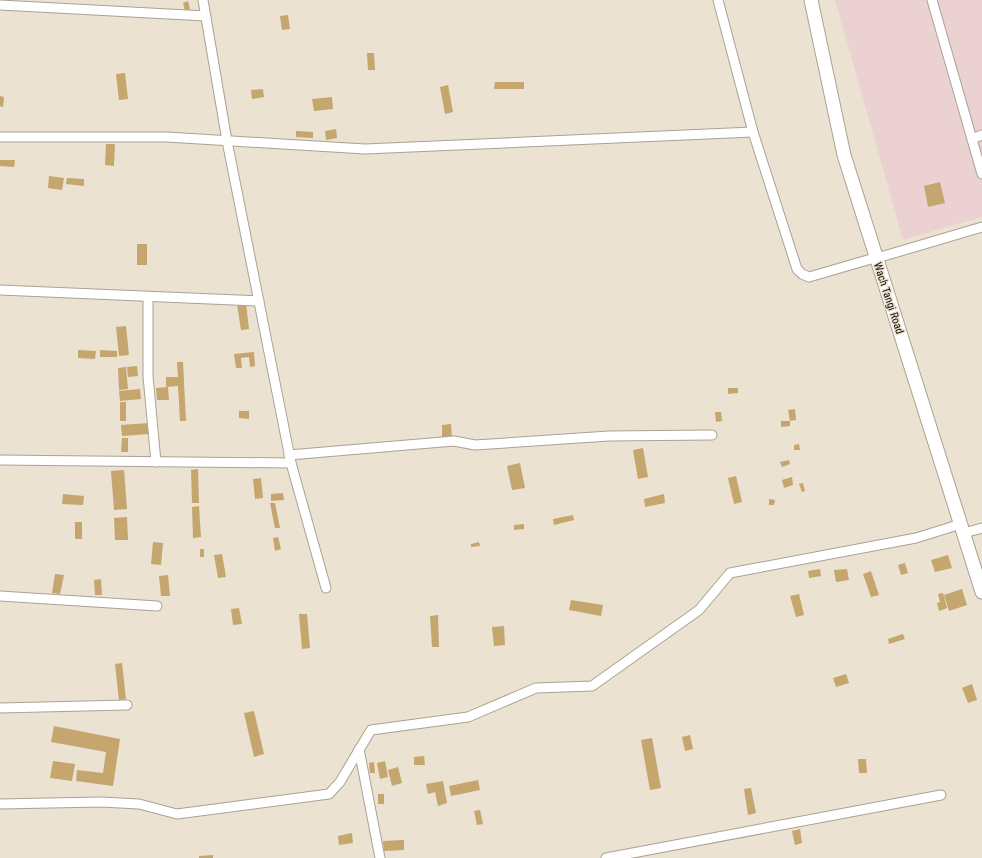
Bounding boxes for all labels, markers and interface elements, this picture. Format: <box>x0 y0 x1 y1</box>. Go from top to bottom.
street label: Wach Tangi Road <box>871 261 906 336</box>

